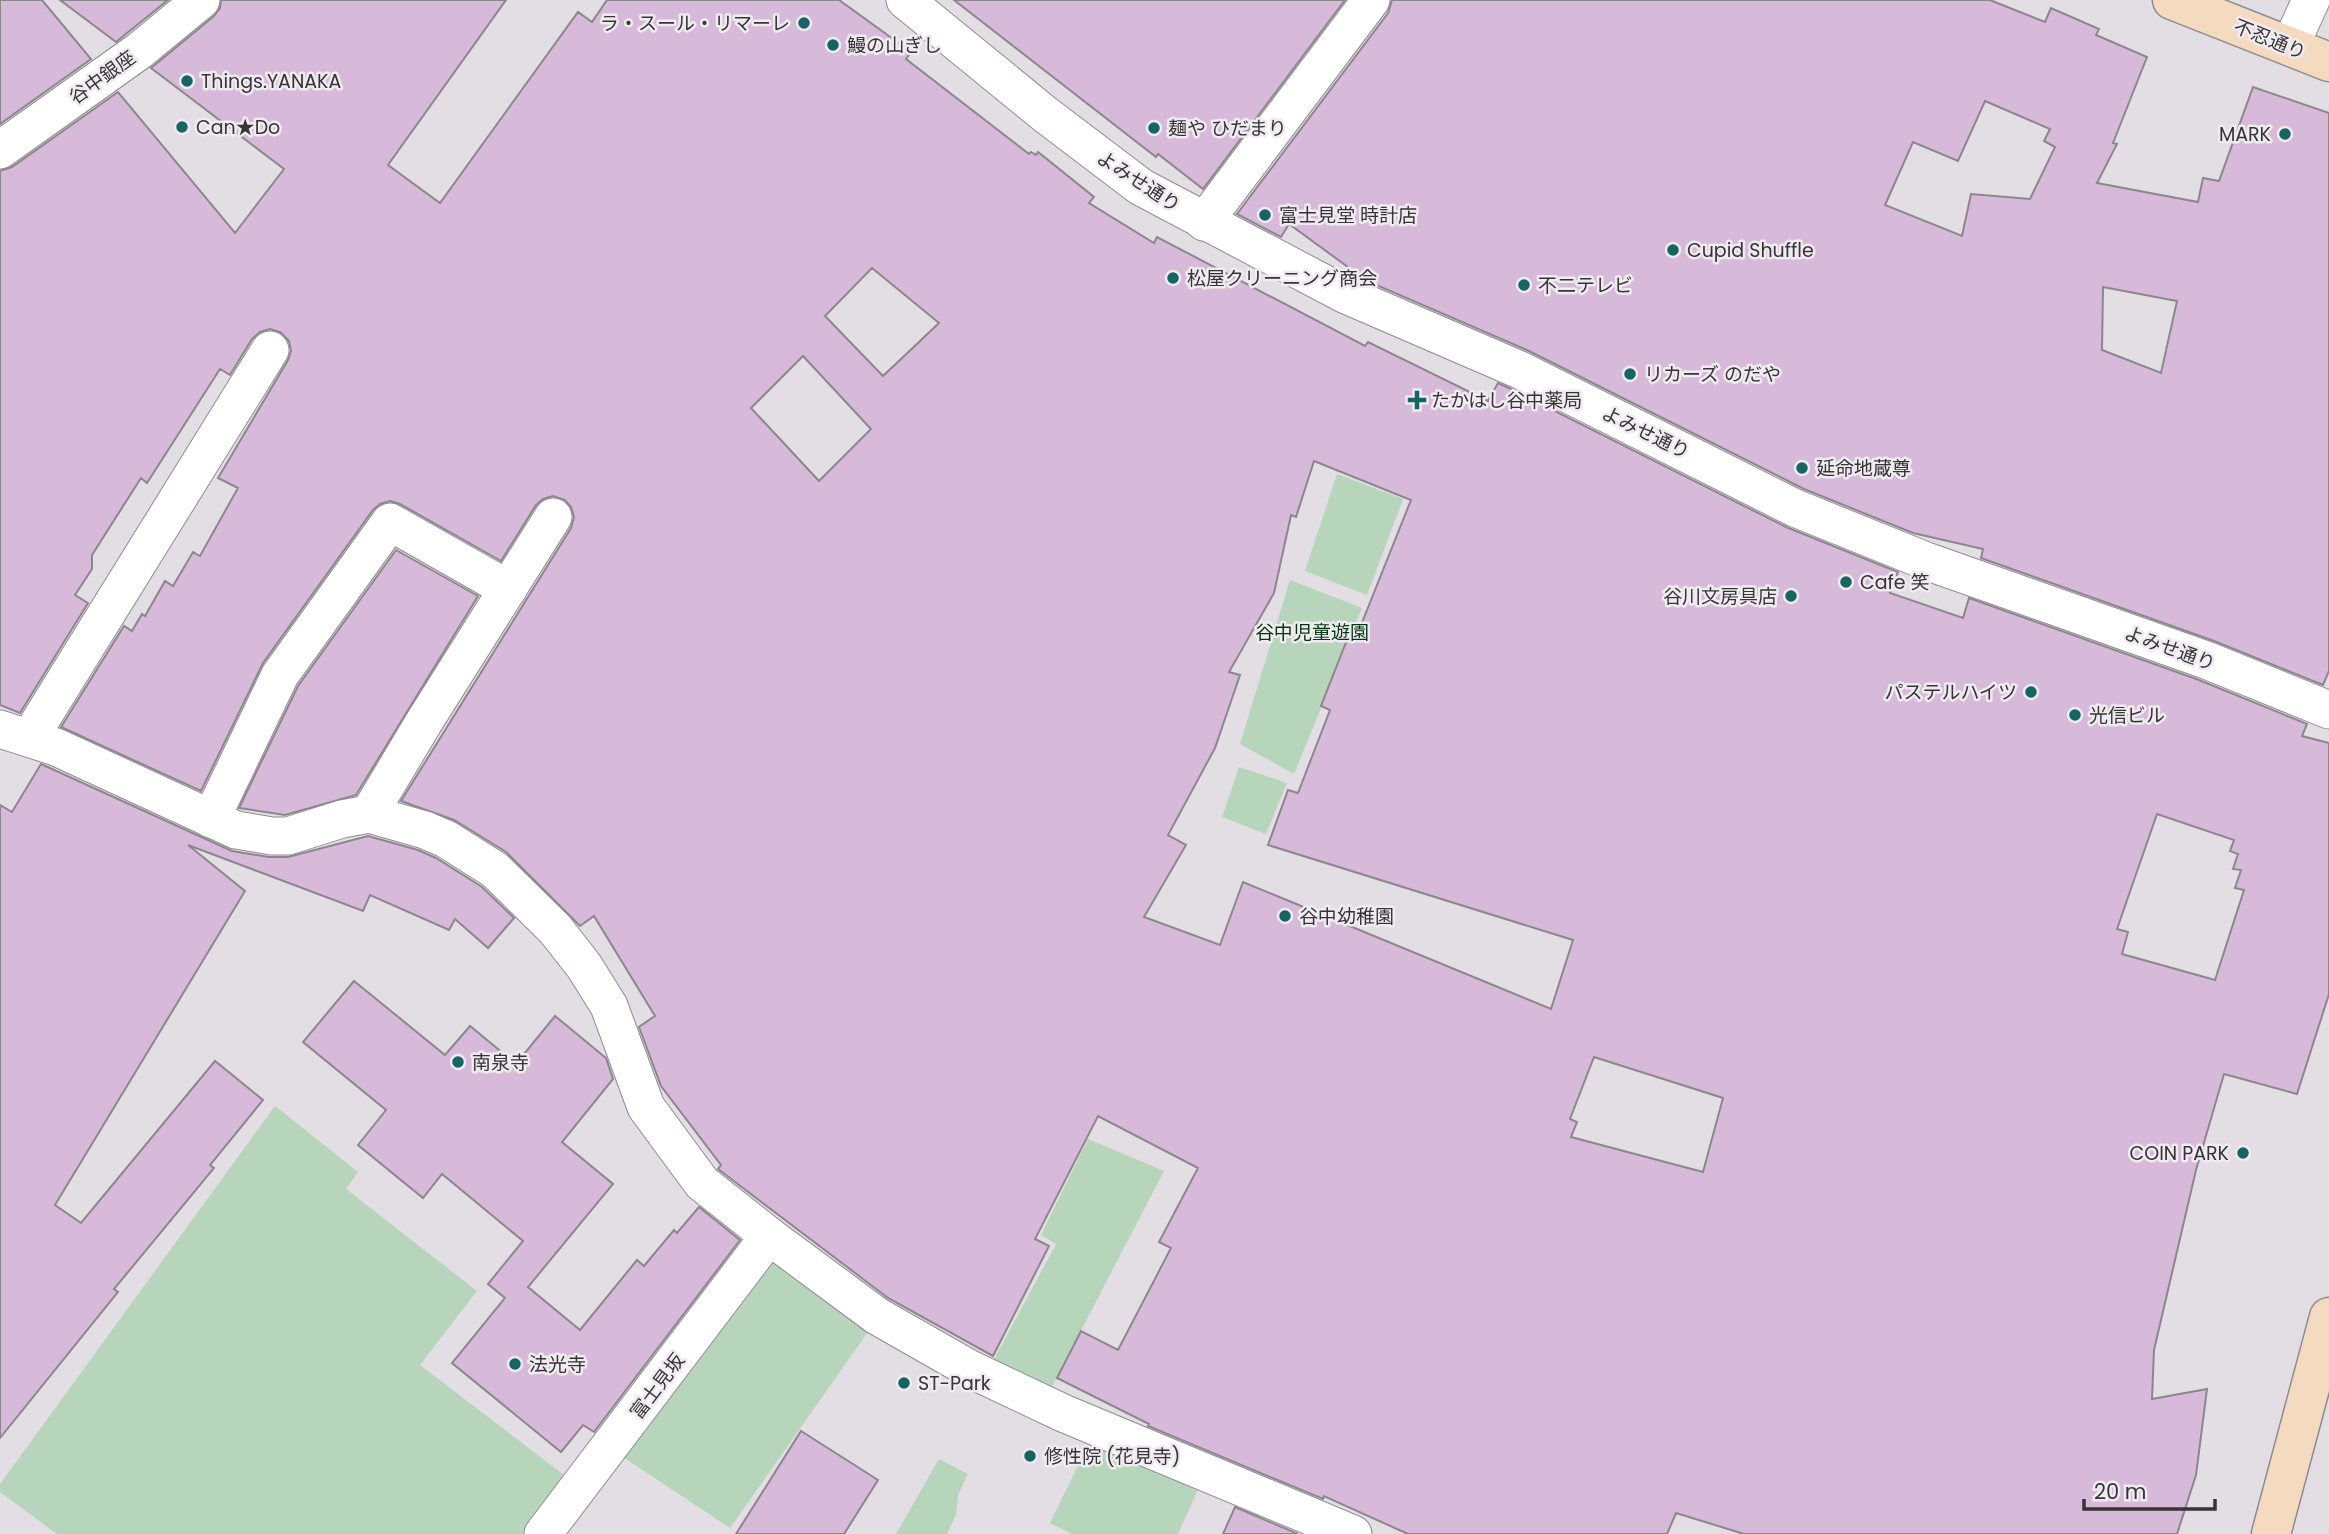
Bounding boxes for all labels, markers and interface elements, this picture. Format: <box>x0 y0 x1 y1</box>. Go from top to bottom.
place label: ラ・スール・リマーレ <box>600 10 790 37</box>
street label: 不忍通り <box>2230 13 2310 66</box>
marker: ラ・スール・リマーレ <box>796 15 812 31</box>
place label: 鰻の山ぎし <box>847 32 942 59</box>
marker: 鰻の山ぎし <box>825 37 841 53</box>
street label: 谷中銀座 <box>64 44 141 111</box>
place label: Things.YANAKA <box>201 68 341 95</box>
marker: Things.YANAKA <box>179 73 195 89</box>
place label: Can★Do <box>196 114 280 141</box>
place label: 麺や ひだまり <box>1168 115 1287 142</box>
marker: Can★Do <box>174 119 190 135</box>
marker: 麺や ひだまり <box>1146 120 1162 136</box>
place label: MARK <box>2219 121 2271 148</box>
marker: MARK <box>2277 126 2293 142</box>
street label: よみせ通り <box>1092 144 1186 219</box>
place label: 富士見堂 時計店 <box>1279 202 1417 229</box>
marker: 富士見堂 時計店 <box>1257 207 1273 223</box>
place label: Cupid Shuffle <box>1687 237 1814 264</box>
marker: Cupid Shuffle <box>1665 242 1681 258</box>
place label: 松屋クリーニング商会 <box>1187 265 1377 292</box>
marker: 松屋クリーニング商会 <box>1165 270 1181 286</box>
place label: 不二テレビ <box>1538 272 1633 299</box>
marker: 不二テレビ <box>1516 277 1532 293</box>
place label: リカーズ のだや <box>1644 361 1781 388</box>
marker: リカーズ のだや <box>1622 366 1638 382</box>
place label: たかはし谷中薬局 <box>1431 387 1582 414</box>
marker: たかはし谷中薬局 <box>1409 392 1425 408</box>
street label: よみせ通り <box>1597 399 1694 465</box>
place label: 延命地蔵尊 <box>1816 455 1911 482</box>
marker: 延命地蔵尊 <box>1794 460 1810 476</box>
place label: Cafe 笑 <box>1860 569 1930 596</box>
marker: Cafe 笑 <box>1838 574 1854 590</box>
place label: 谷川文房具店 <box>1663 583 1777 610</box>
marker: 谷川文房具店 <box>1783 588 1799 604</box>
park label: 谷中児童遊園 <box>1255 619 1369 646</box>
street label: よみせ通り <box>2121 620 2219 677</box>
place label: パステルハイツ <box>1884 679 2017 706</box>
marker: パステルハイツ <box>2023 684 2039 700</box>
place label: 光信ビル <box>2089 702 2165 729</box>
marker: 光信ビル <box>2067 707 2083 723</box>
place label: 谷中幼稚園 <box>1299 903 1394 930</box>
marker: 谷中幼稚園 <box>1277 908 1293 924</box>
place label: 南泉寺 <box>472 1049 529 1076</box>
marker: 南泉寺 <box>450 1054 466 1070</box>
place label: COIN PARK <box>2130 1140 2229 1167</box>
marker: COIN PARK <box>2235 1145 2251 1161</box>
street label: 富士見坂 <box>624 1348 691 1425</box>
place label: 法光寺 <box>529 1351 586 1378</box>
marker: 法光寺 <box>507 1356 523 1372</box>
place label: ST-Park <box>918 1370 991 1397</box>
marker: ST-Park <box>896 1375 912 1391</box>
place label: 修性院 (花見寺) <box>1044 1443 1180 1470</box>
marker: 修性院 (花見寺) <box>1022 1448 1038 1464</box>
scale bar <box>2084 1468 2215 1512</box>
text: 20 m <box>2094 1477 2147 1506</box>

